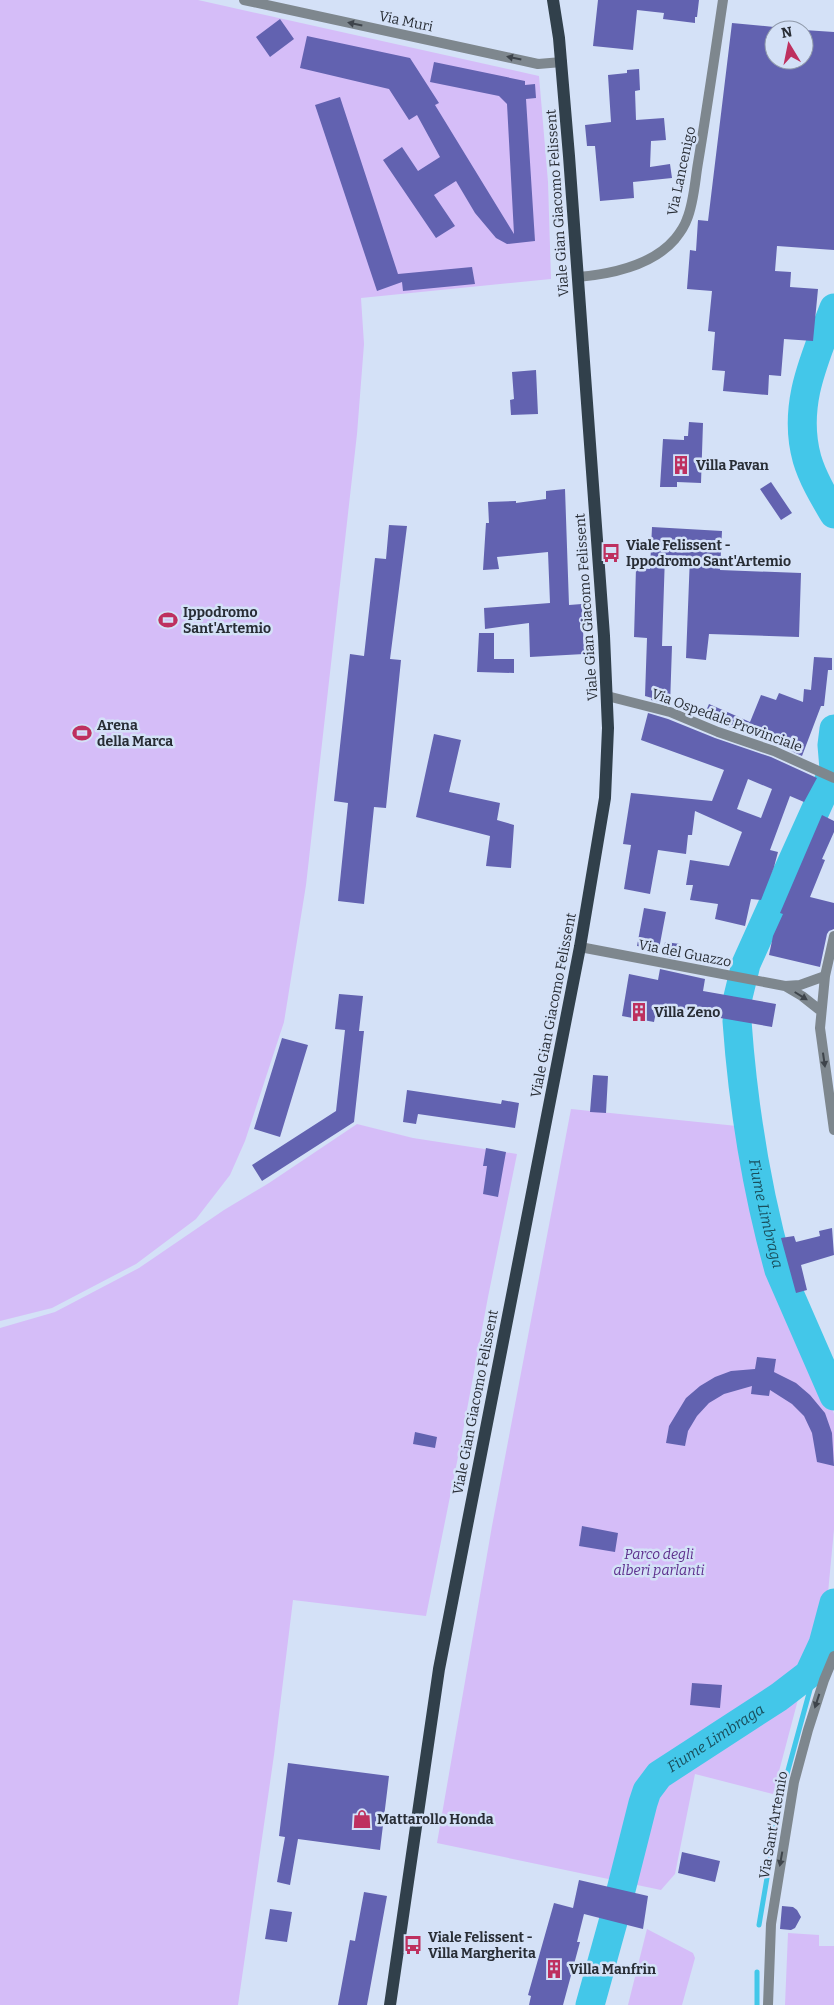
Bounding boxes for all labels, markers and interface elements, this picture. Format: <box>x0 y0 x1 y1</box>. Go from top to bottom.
street label: Via Muri <box>377 7 434 36</box>
one-way arrow <box>347 20 362 28</box>
north arrow <box>764 20 814 70</box>
text: N <box>780 23 794 42</box>
one-way arrow <box>506 54 521 62</box>
street label: Viale Gian Giacomo Felissent <box>542 109 573 297</box>
street label: Via Lancenigo <box>664 125 699 217</box>
building icon: Villa Pavan <box>670 454 692 476</box>
place label: Villa Pavan <box>696 457 769 474</box>
street label: Viale Gian Giacomo Felissent <box>571 513 602 701</box>
place label: Viale Felissent - Ippodromo Sant'Artemio <box>626 537 791 570</box>
bus stop icon: Viale Felissent - Ippodromo Sant'Artemio <box>600 542 622 564</box>
place label: Ippodromo Sant'Artemio <box>183 604 271 637</box>
sports icon: Ippodromo Sant'Artemio <box>157 609 179 631</box>
street label: Via Ospedale Provinciale <box>649 685 805 756</box>
place label: Arena della Marca <box>97 717 173 750</box>
sports icon: Arena della Marca <box>71 722 93 744</box>
street label: Viale Gian Giacomo Felissent <box>527 911 580 1099</box>
street label: Via del Guazzo <box>637 936 733 971</box>
one-way arrow <box>795 991 808 1000</box>
building icon: Villa Zeno <box>628 1001 650 1023</box>
place label: Villa Zeno <box>654 1004 720 1021</box>
one-way arrow <box>820 1052 828 1068</box>
water label: Fiume Limbraga <box>745 1157 787 1270</box>
street label: Viale Gian Giacomo Felissent <box>449 1308 502 1496</box>
park label: Parco degli alberi parlanti <box>613 1546 705 1579</box>
one-way arrow <box>812 1694 820 1709</box>
water label: Fiume Limbraga <box>664 1700 767 1776</box>
street label: Via Sant'Artemio <box>756 1770 791 1880</box>
shop icon: Mattarollo Honda <box>351 1808 373 1830</box>
place label: Mattarollo Honda <box>377 1811 494 1828</box>
one-way arrow <box>777 1852 785 1867</box>
place label: Viale Felissent - Villa Margherita <box>428 1929 536 1962</box>
bus stop icon: Viale Felissent - Villa Margherita <box>402 1934 424 1956</box>
building icon: Villa Manfrin <box>543 1958 565 1980</box>
place label: Villa Manfrin <box>569 1961 656 1978</box>

